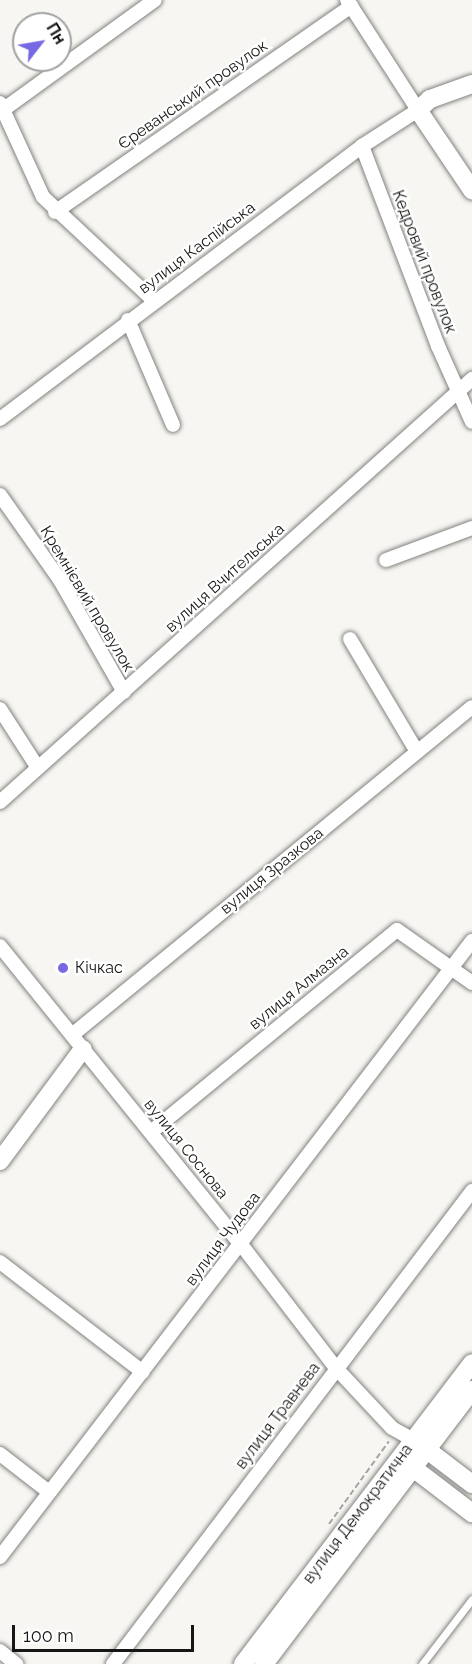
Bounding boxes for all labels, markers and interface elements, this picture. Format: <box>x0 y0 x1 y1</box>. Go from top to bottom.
north arrow <box>12 12 72 72</box>
text: Пн <box>43 19 70 48</box>
street label: Єреванський провулок <box>115 36 271 154</box>
street label: Кедровий провулок <box>388 188 460 336</box>
street label: вулиця Каспійська <box>135 198 259 298</box>
street label: вулиця Вчительська <box>162 520 288 636</box>
street label: Кремнієвий провулок <box>36 523 138 675</box>
street label: вулиця Зразкова <box>217 824 327 918</box>
street label: вулиця Алмазна <box>245 942 353 1034</box>
place label: Кічкас <box>75 958 123 978</box>
marker: Кічкас <box>56 961 70 975</box>
street label: вулиця Соснова <box>140 1095 232 1203</box>
street label: вулиця Чудова <box>181 1188 265 1290</box>
street label: вулиця Травнева <box>232 1359 324 1473</box>
street label: вулиця Демократична <box>299 1440 417 1588</box>
scale bar <box>15 1613 196 1651</box>
text: 100 m <box>23 1625 74 1646</box>

